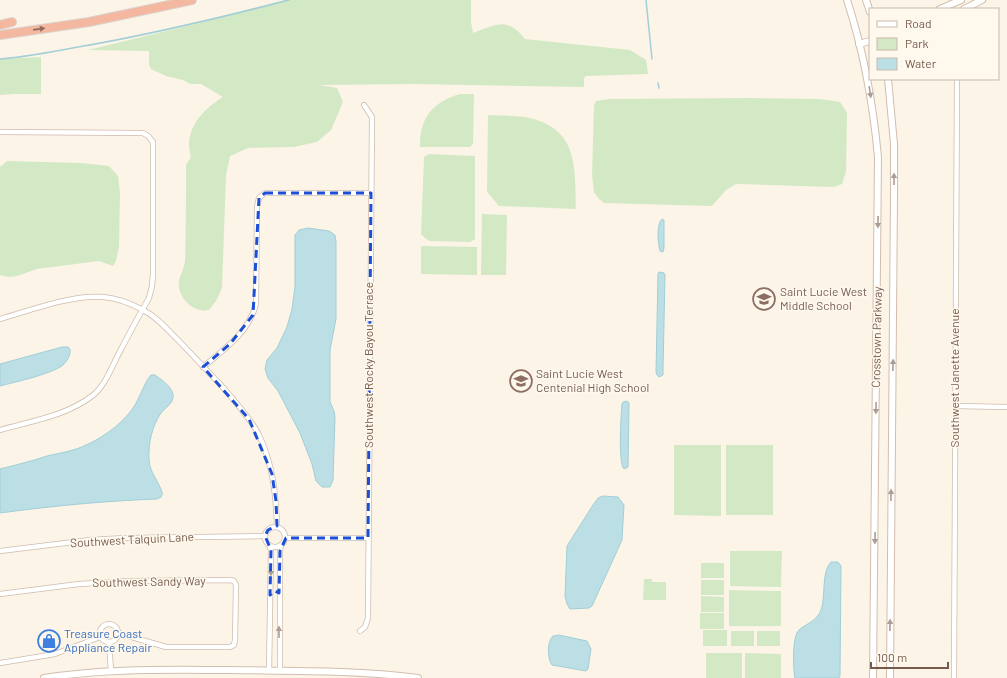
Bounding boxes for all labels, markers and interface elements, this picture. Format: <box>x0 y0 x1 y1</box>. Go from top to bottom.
legend <box>869 8 999 80</box>
text: Road <box>905 16 932 30</box>
one-way arrow <box>33 26 45 32</box>
text: Park <box>905 36 929 50</box>
text: Water <box>905 56 937 70</box>
one-way arrow <box>867 86 873 98</box>
one-way arrow <box>891 172 897 185</box>
one-way arrow <box>875 216 881 229</box>
street label: Southwest Rocky Bayou Terrace <box>361 282 375 448</box>
place label: Saint Lucie West Middle School <box>780 284 867 312</box>
school or university icon: Saint Lucie West Middle School <box>751 286 777 312</box>
street label: Crosstown Parkway <box>868 286 884 388</box>
street label: Southwest Janette Avenue <box>947 308 961 448</box>
one-way arrow <box>890 358 896 371</box>
place label: Saint Lucie West Centenial High School <box>536 366 649 394</box>
school or university icon: Saint Lucie West Centenial High School <box>508 368 534 394</box>
one-way arrow <box>873 402 879 415</box>
one-way arrow <box>888 489 895 501</box>
street label: Southwest Talquin Lane <box>70 529 194 549</box>
one-way arrow <box>872 532 878 545</box>
one-way arrow <box>267 564 274 576</box>
street label: Southwest Sandy Way <box>92 573 206 589</box>
one-way arrow <box>887 618 893 631</box>
one-way arrow <box>276 625 282 638</box>
place label: Treasure Coast Appliance Repair <box>64 626 152 654</box>
shop icon: Treasure Coast Appliance Repair <box>36 628 62 654</box>
scale bar <box>871 644 948 670</box>
text: 100 m <box>877 650 907 664</box>

